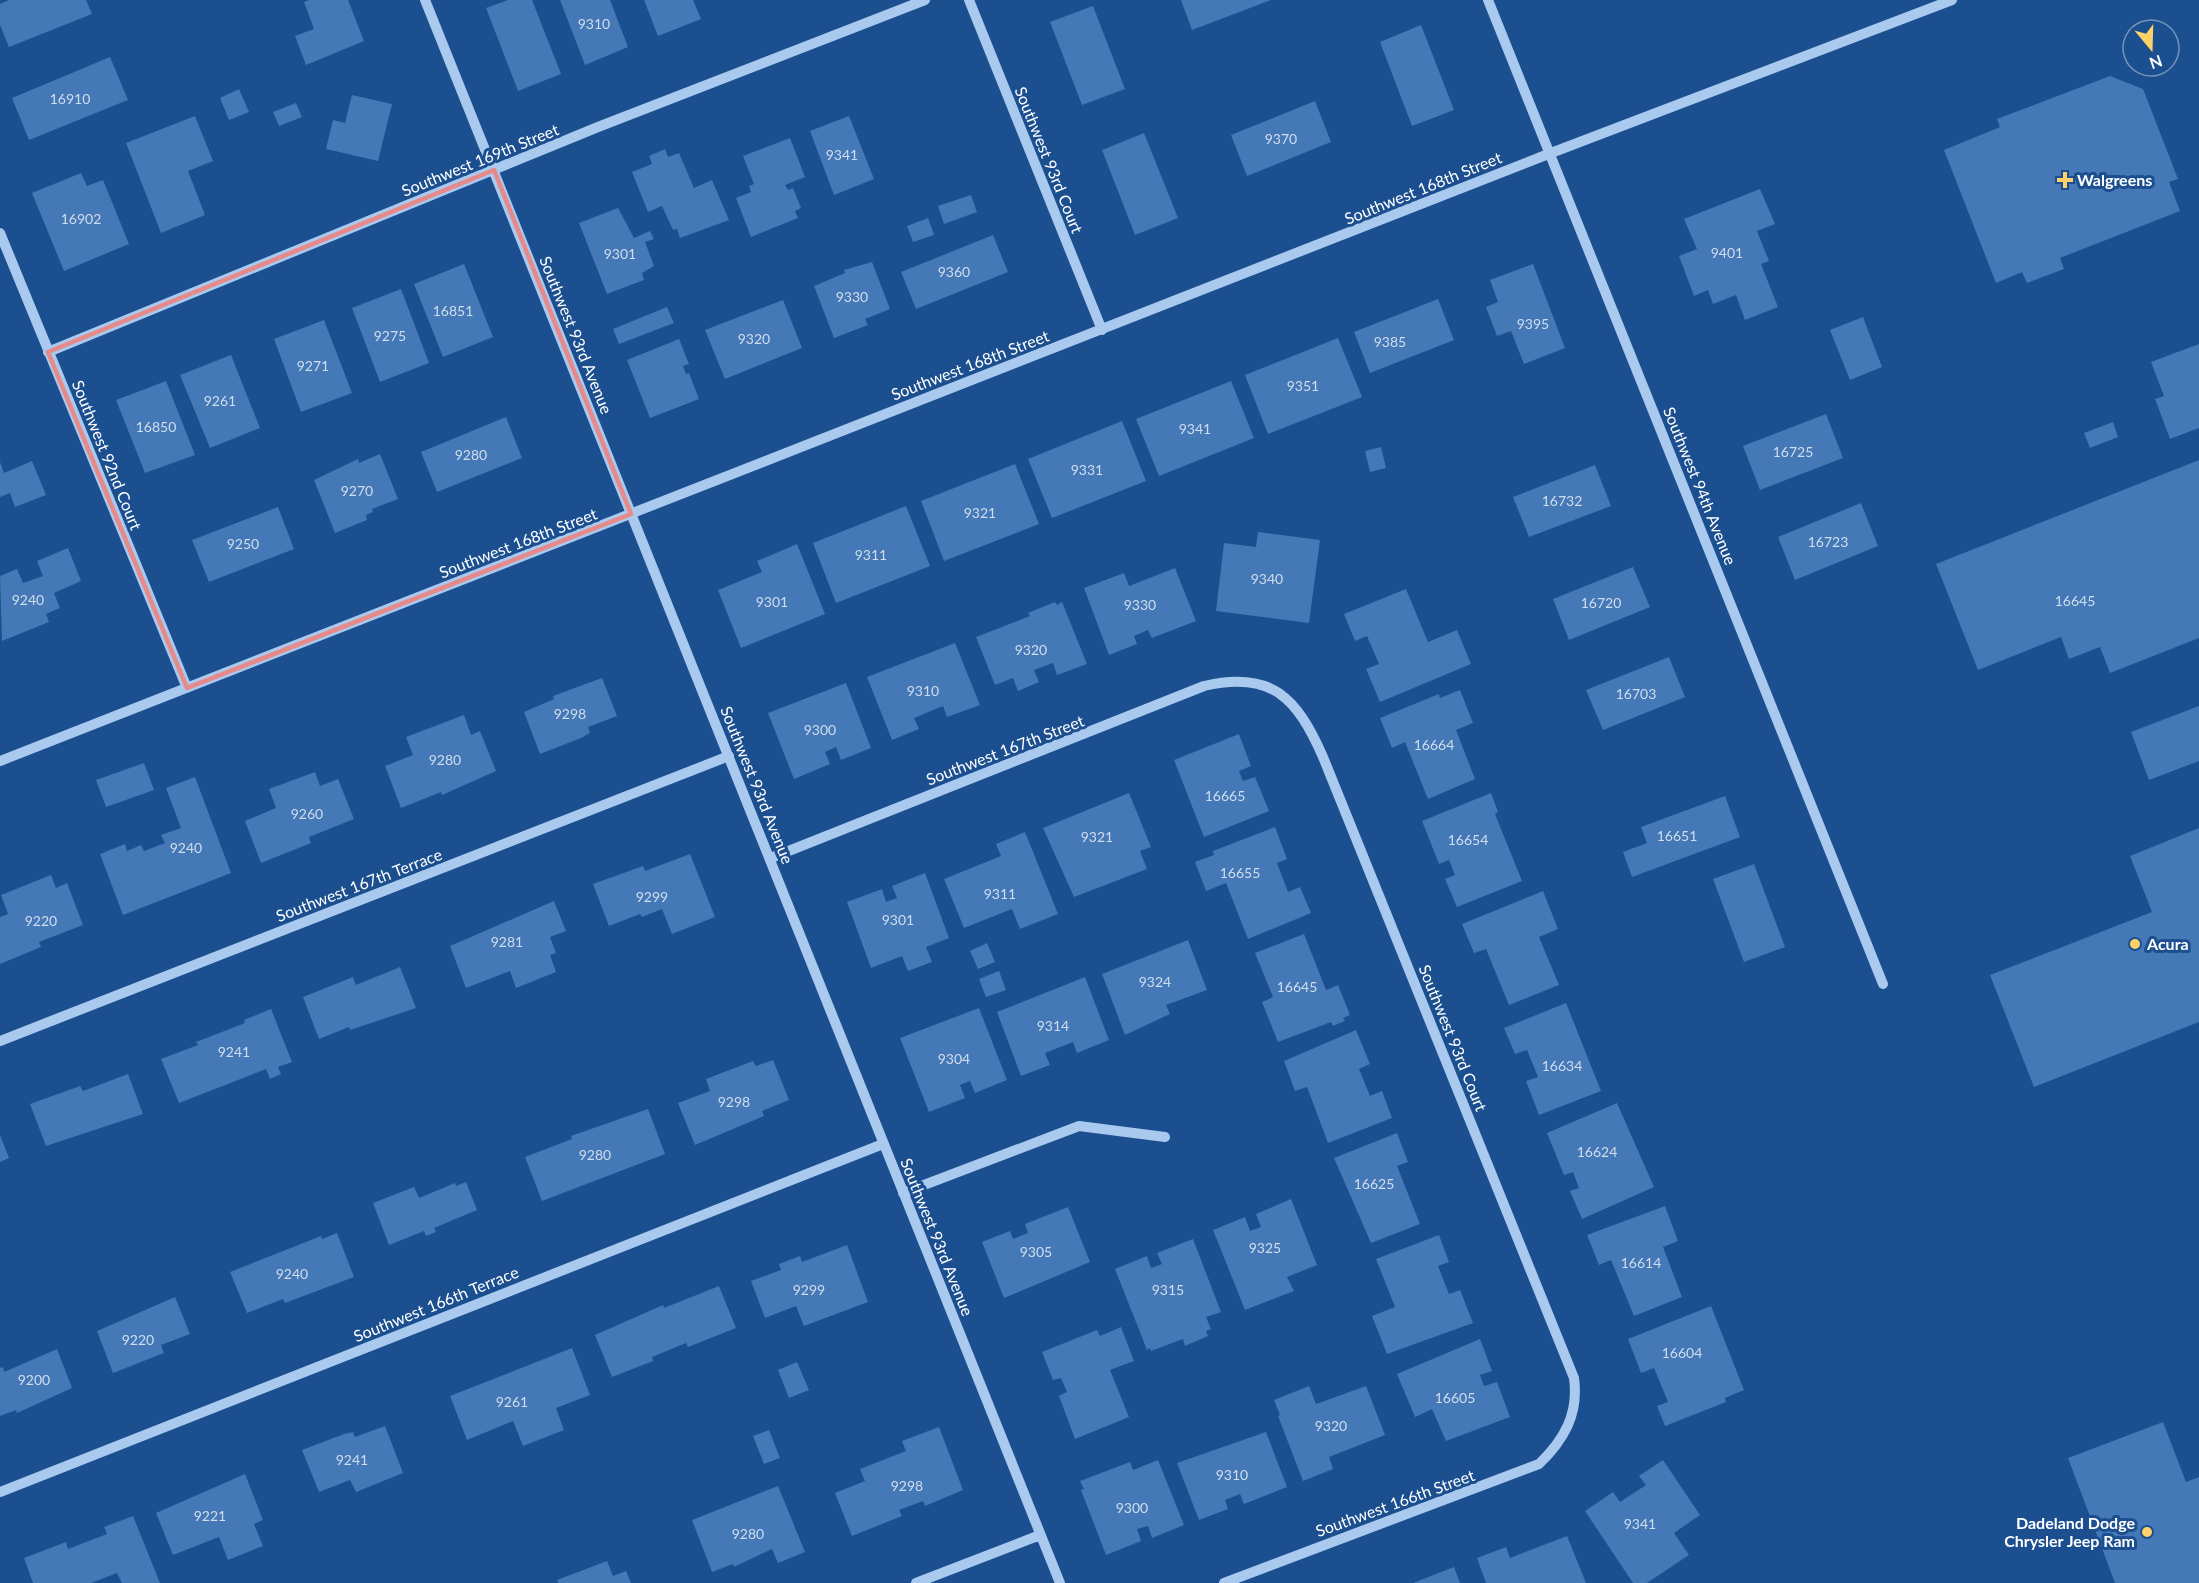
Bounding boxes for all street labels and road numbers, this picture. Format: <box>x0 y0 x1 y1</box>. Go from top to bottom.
street label: Southwest 93rd Court <box>1011 84 1088 236</box>
street label: Southwest 169th Street <box>399 119 561 200</box>
street label: Southwest 168th Street <box>1342 147 1504 228</box>
street label: Southwest 93rd Avenue <box>536 253 617 416</box>
street label: Southwest 168th Street <box>888 326 1052 403</box>
street label: Southwest 92nd Court <box>69 377 146 533</box>
street label: Southwest 94th Avenue <box>1660 404 1741 568</box>
street label: Southwest 168th Street <box>436 504 600 581</box>
street label: Southwest 93rd Avenue <box>717 703 798 866</box>
street label: Southwest 167th Street <box>923 711 1087 788</box>
street label: Southwest 167th Terrace <box>273 844 445 925</box>
street label: Southwest 93rd Court <box>1415 962 1492 1114</box>
street label: Southwest 93rd Avenue <box>897 1155 978 1318</box>
street label: Southwest 166th Terrace <box>350 1262 521 1345</box>
street label: Southwest 166th Street <box>1313 1465 1477 1540</box>

